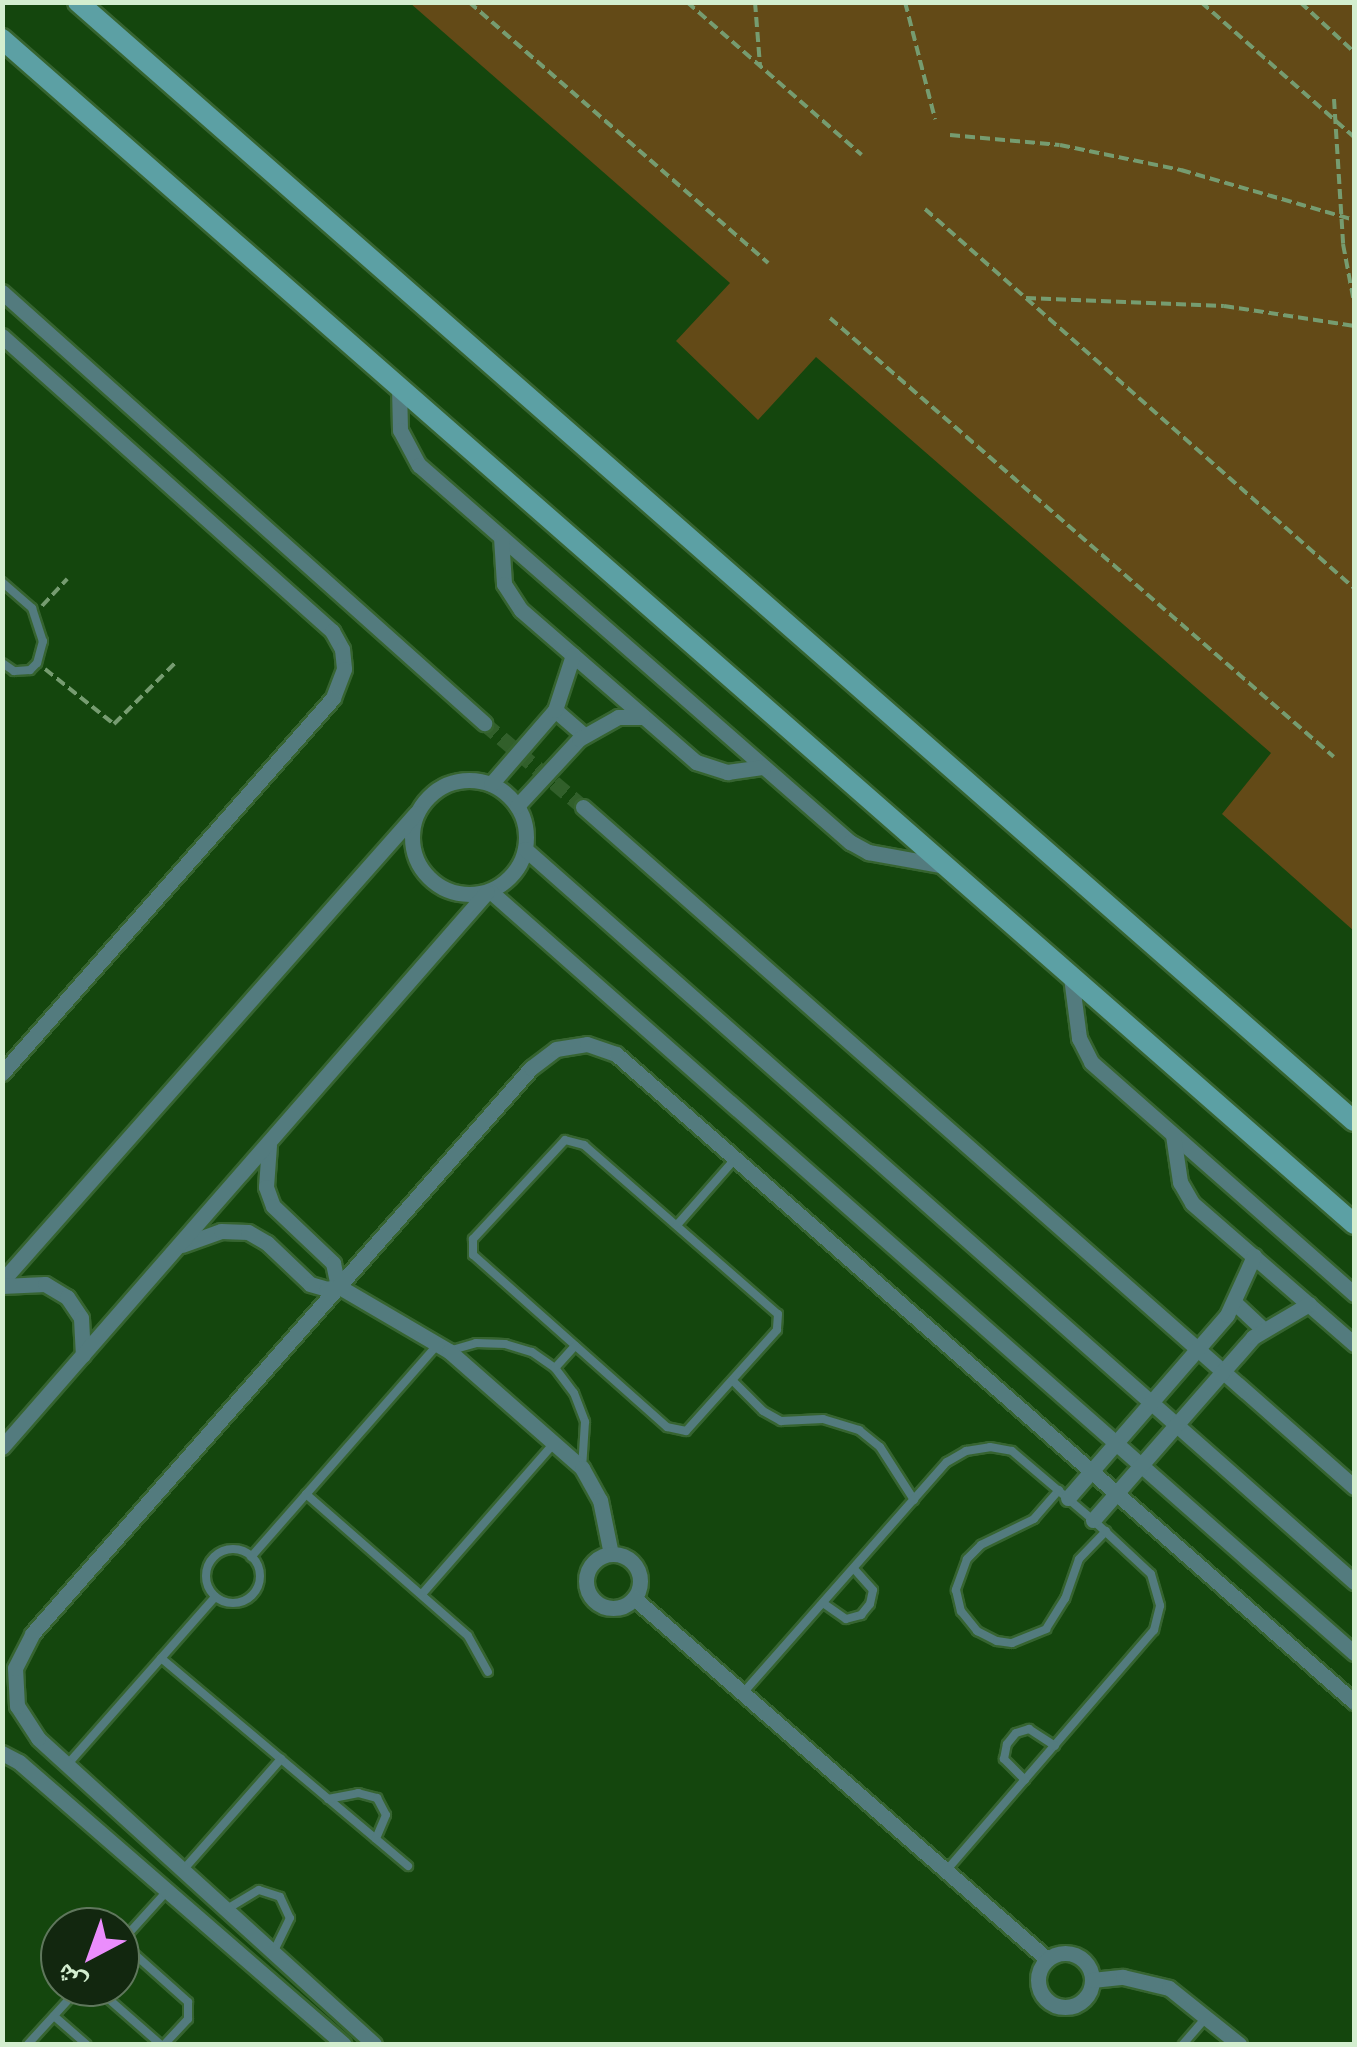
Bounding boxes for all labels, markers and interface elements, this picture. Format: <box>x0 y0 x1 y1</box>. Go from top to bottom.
north arrow <box>40 1907 140 2007</box>
text: ش <box>51 1958 92 1998</box>

